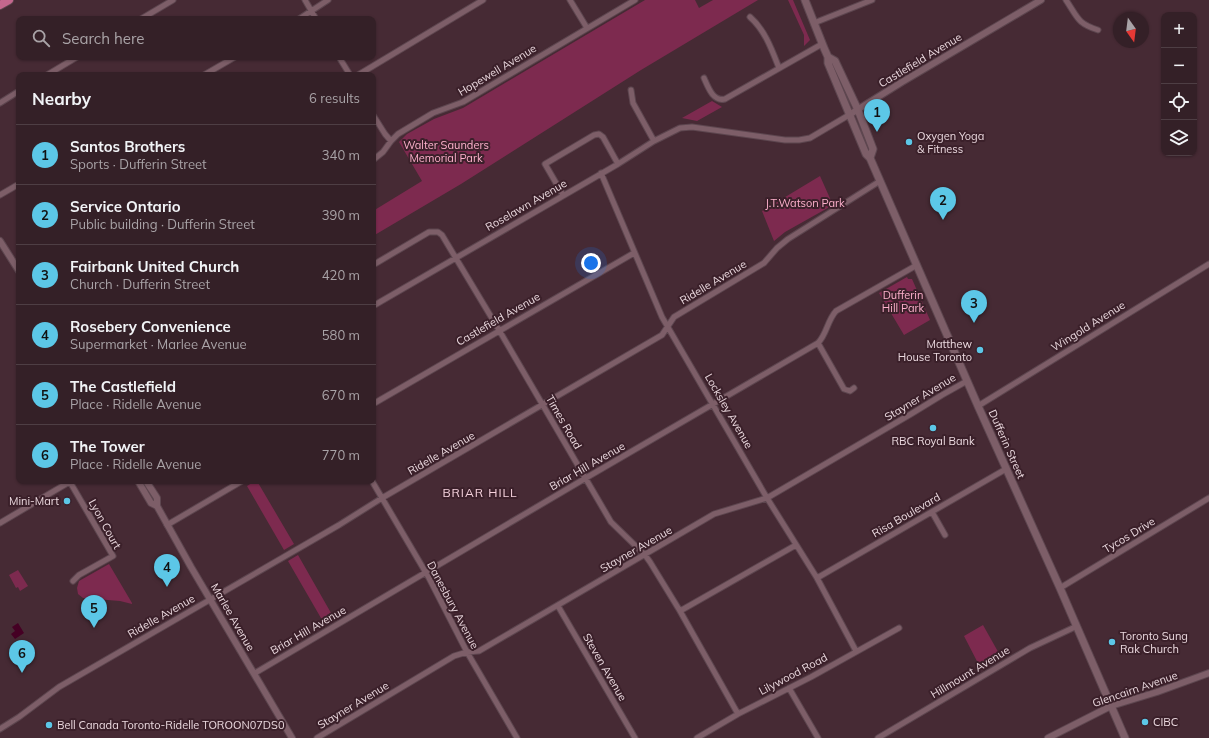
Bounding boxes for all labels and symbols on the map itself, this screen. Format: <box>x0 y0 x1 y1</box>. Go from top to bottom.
north arrow <box>1113 12 1149 48</box>
street label: Castlefield Avenue <box>876 30 964 90</box>
street label: Hopewell Avenue <box>455 41 539 99</box>
pin: 1 <box>864 99 890 132</box>
place label: Oxygen Yoga & Fitness <box>917 129 984 156</box>
marker: Oxygen Yoga & Fitness <box>904 137 914 147</box>
park label: Walter Saunders Memorial Park <box>403 138 489 165</box>
street label: Roselawn Avenue <box>483 176 569 234</box>
pin: 2 <box>930 187 956 220</box>
park label: J.T.Watson Park <box>765 196 845 210</box>
your location <box>581 253 601 273</box>
street label: Ridelle Avenue <box>677 257 749 307</box>
park label: Dufferin Hill Park <box>882 288 924 315</box>
street label: Castlefield Avenue <box>454 289 542 349</box>
pin: 3 <box>961 290 987 323</box>
street label: Wingold Avenue <box>1048 298 1128 354</box>
place label: Matthew House Toronto <box>898 337 972 364</box>
marker: Matthew House Toronto <box>975 345 985 355</box>
street label: Stayner Avenue <box>882 370 958 424</box>
street label: Locksley Avenue <box>702 371 756 451</box>
street label: Times Road <box>543 392 585 452</box>
street label: Dufferin Street <box>986 407 1029 481</box>
marker: RBC Royal Bank <box>928 423 938 433</box>
street label: Ridelle Avenue <box>405 428 477 478</box>
place label: RBC Royal Bank <box>891 434 975 448</box>
street label: Briar Hill Avenue <box>547 439 627 493</box>
district label: BRIAR HILL <box>442 485 518 500</box>
street label: Risa Boulevard <box>869 490 943 540</box>
place label: Mini-Mart <box>9 494 59 508</box>
marker: Mini-Mart <box>62 496 72 506</box>
street label: Lyon Court <box>86 497 124 551</box>
street label: Tycos Drive <box>1100 514 1158 556</box>
street label: Stayner Avenue <box>598 523 674 575</box>
pin: 4 <box>154 554 180 587</box>
street label: Danesbury Avenue <box>424 559 482 651</box>
street label: Marlee Avenue <box>208 581 258 653</box>
street label: Ridelle Avenue <box>125 591 197 641</box>
pin: 5 <box>81 595 107 628</box>
street label: Briar Hill Avenue <box>268 603 348 657</box>
place label: Toronto Sung Rak Church <box>1120 629 1188 656</box>
street label: Steven Avenue <box>580 631 630 703</box>
marker: Toronto Sung Rak Church <box>1107 637 1117 647</box>
pin: 6 <box>9 640 35 673</box>
street label: Hillmount Avenue <box>928 643 1012 701</box>
street label: Lilywood Road <box>756 650 830 698</box>
street label: Glencairn Avenue <box>1090 668 1180 710</box>
street label: Stayner Avenue <box>315 678 391 732</box>
place label: CIBC <box>1153 715 1178 729</box>
marker: CIBC <box>1140 717 1150 727</box>
place label: Bell Canada Toronto-Ridelle TOROON07DS0 <box>57 718 285 732</box>
marker: Bell Canada Toronto-Ridelle TOROON07DS0 <box>44 720 54 730</box>

